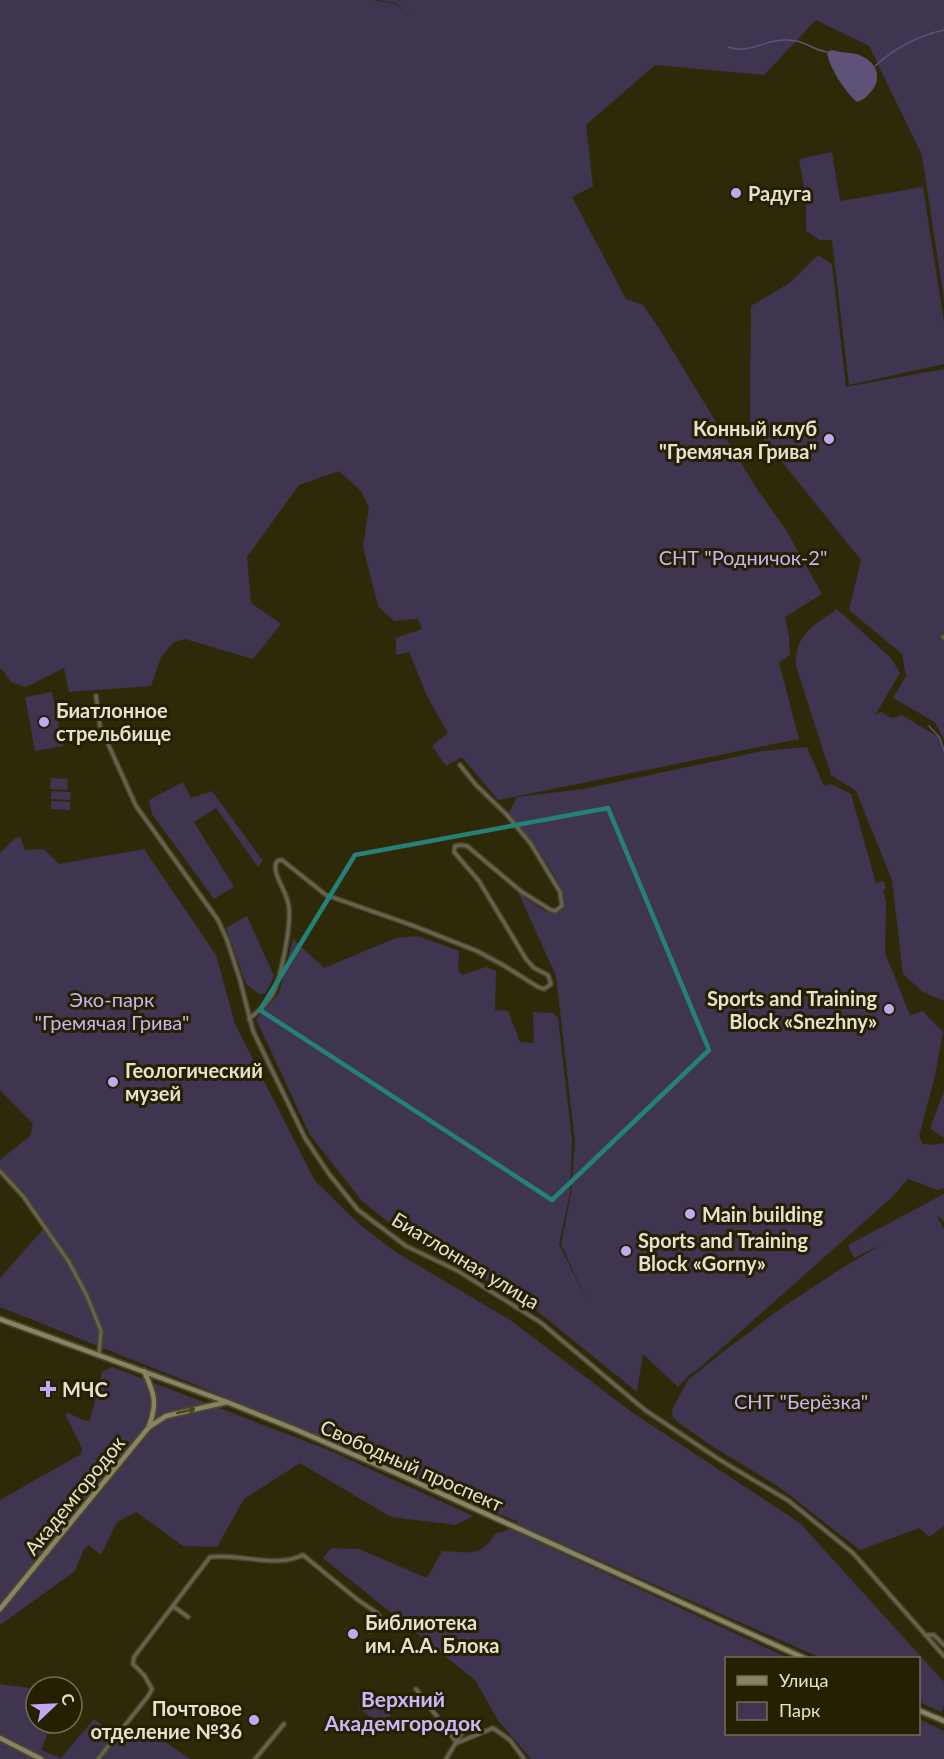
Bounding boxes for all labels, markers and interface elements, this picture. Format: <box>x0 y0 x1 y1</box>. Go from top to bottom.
place label: Радуга <box>748 181 811 205</box>
marker: Радуга <box>729 186 743 200</box>
place label: Конный клуб "Гремячая Грива" <box>659 416 817 463</box>
marker: Конный клуб "Гремячая Грива" <box>822 432 836 446</box>
park label: СНТ "Родничок-2" <box>659 545 827 569</box>
place label: Биатлонное стрельбище <box>56 698 172 745</box>
marker: Биатлонное стрельбище <box>37 715 51 729</box>
place label: Sports and Training Block «Snezhny» <box>707 986 877 1033</box>
park label: Эко-парк "Гремячая Грива" <box>35 987 190 1034</box>
marker: Sports and Training Block «Snezhny» <box>882 1002 896 1016</box>
place label: Геологический музей <box>125 1058 263 1105</box>
marker: Геологический музей <box>106 1075 120 1089</box>
place label: Main building <box>702 1202 823 1226</box>
street label: Биатлонная улица <box>388 1207 544 1313</box>
marker: Main building <box>683 1207 697 1221</box>
place label: Sports and Training Block «Gorny» <box>638 1228 808 1275</box>
marker: Sports and Training Block «Gorny» <box>619 1244 633 1258</box>
place label: МЧС <box>62 1377 108 1401</box>
marker: МЧС <box>39 1380 57 1398</box>
park label: СНТ "Берёзка" <box>734 1389 868 1413</box>
one-way arrow <box>176 1405 196 1416</box>
street label: Свободный проспект <box>317 1414 507 1516</box>
street label: Академгородок <box>19 1430 130 1559</box>
place label: Библиотека им. А.А. Блока <box>365 1610 499 1657</box>
marker: Библиотека им. А.А. Блока <box>346 1627 360 1641</box>
legend <box>725 1657 920 1735</box>
text: Улица <box>779 1669 829 1691</box>
north arrow <box>24 1675 84 1735</box>
district label: Верхний Академгородок <box>324 1686 482 1735</box>
text: С <box>57 1690 79 1708</box>
place label: Почтовое отделение №36 <box>90 1696 242 1743</box>
text: Парк <box>779 1699 821 1721</box>
marker: Почтовое отделение №36 <box>247 1713 261 1727</box>

